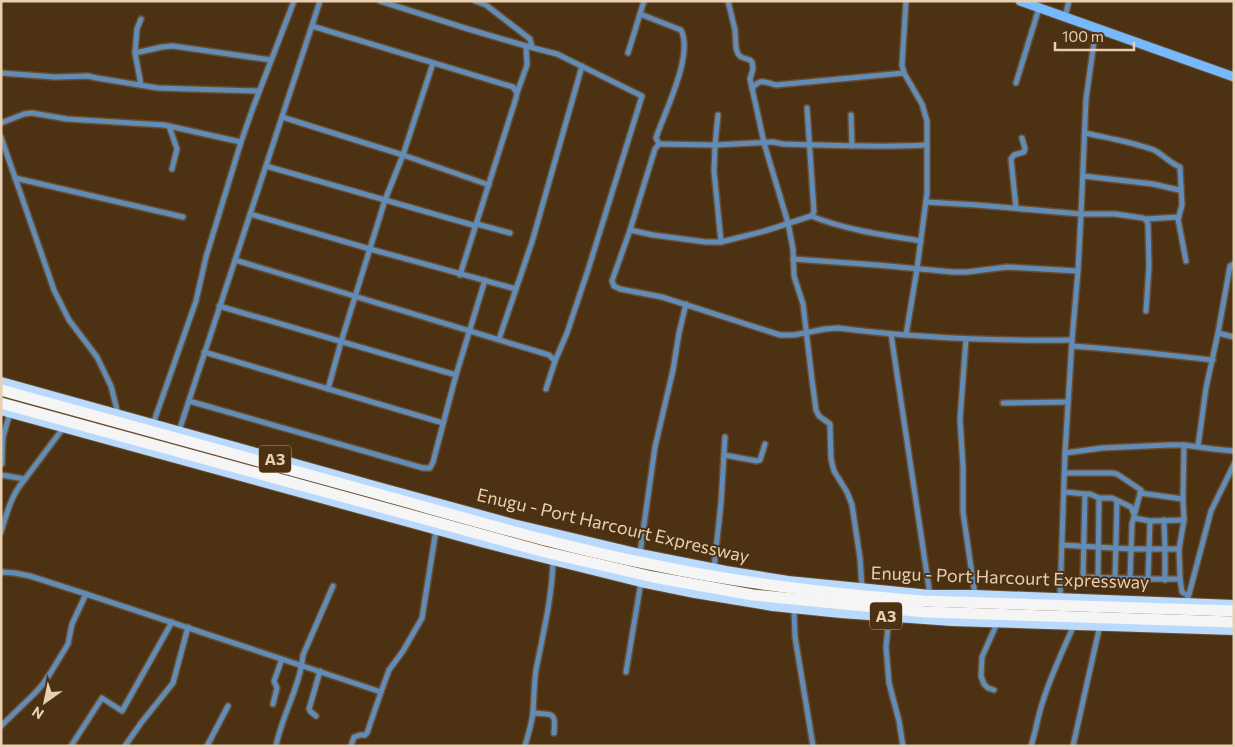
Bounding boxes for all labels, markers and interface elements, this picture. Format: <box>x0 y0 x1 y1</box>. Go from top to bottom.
scale bar <box>1055 20 1134 52</box>
text: 100 m <box>1062 27 1104 45</box>
road number: A3 <box>259 446 291 472</box>
street label: Enugu - Port Harcourt Expressway <box>475 483 752 567</box>
street label: Enugu - Port Harcourt Expressway <box>870 561 1150 593</box>
road number: A3 <box>870 602 902 630</box>
north arrow <box>20 677 70 727</box>
text: N <box>29 703 47 723</box>

